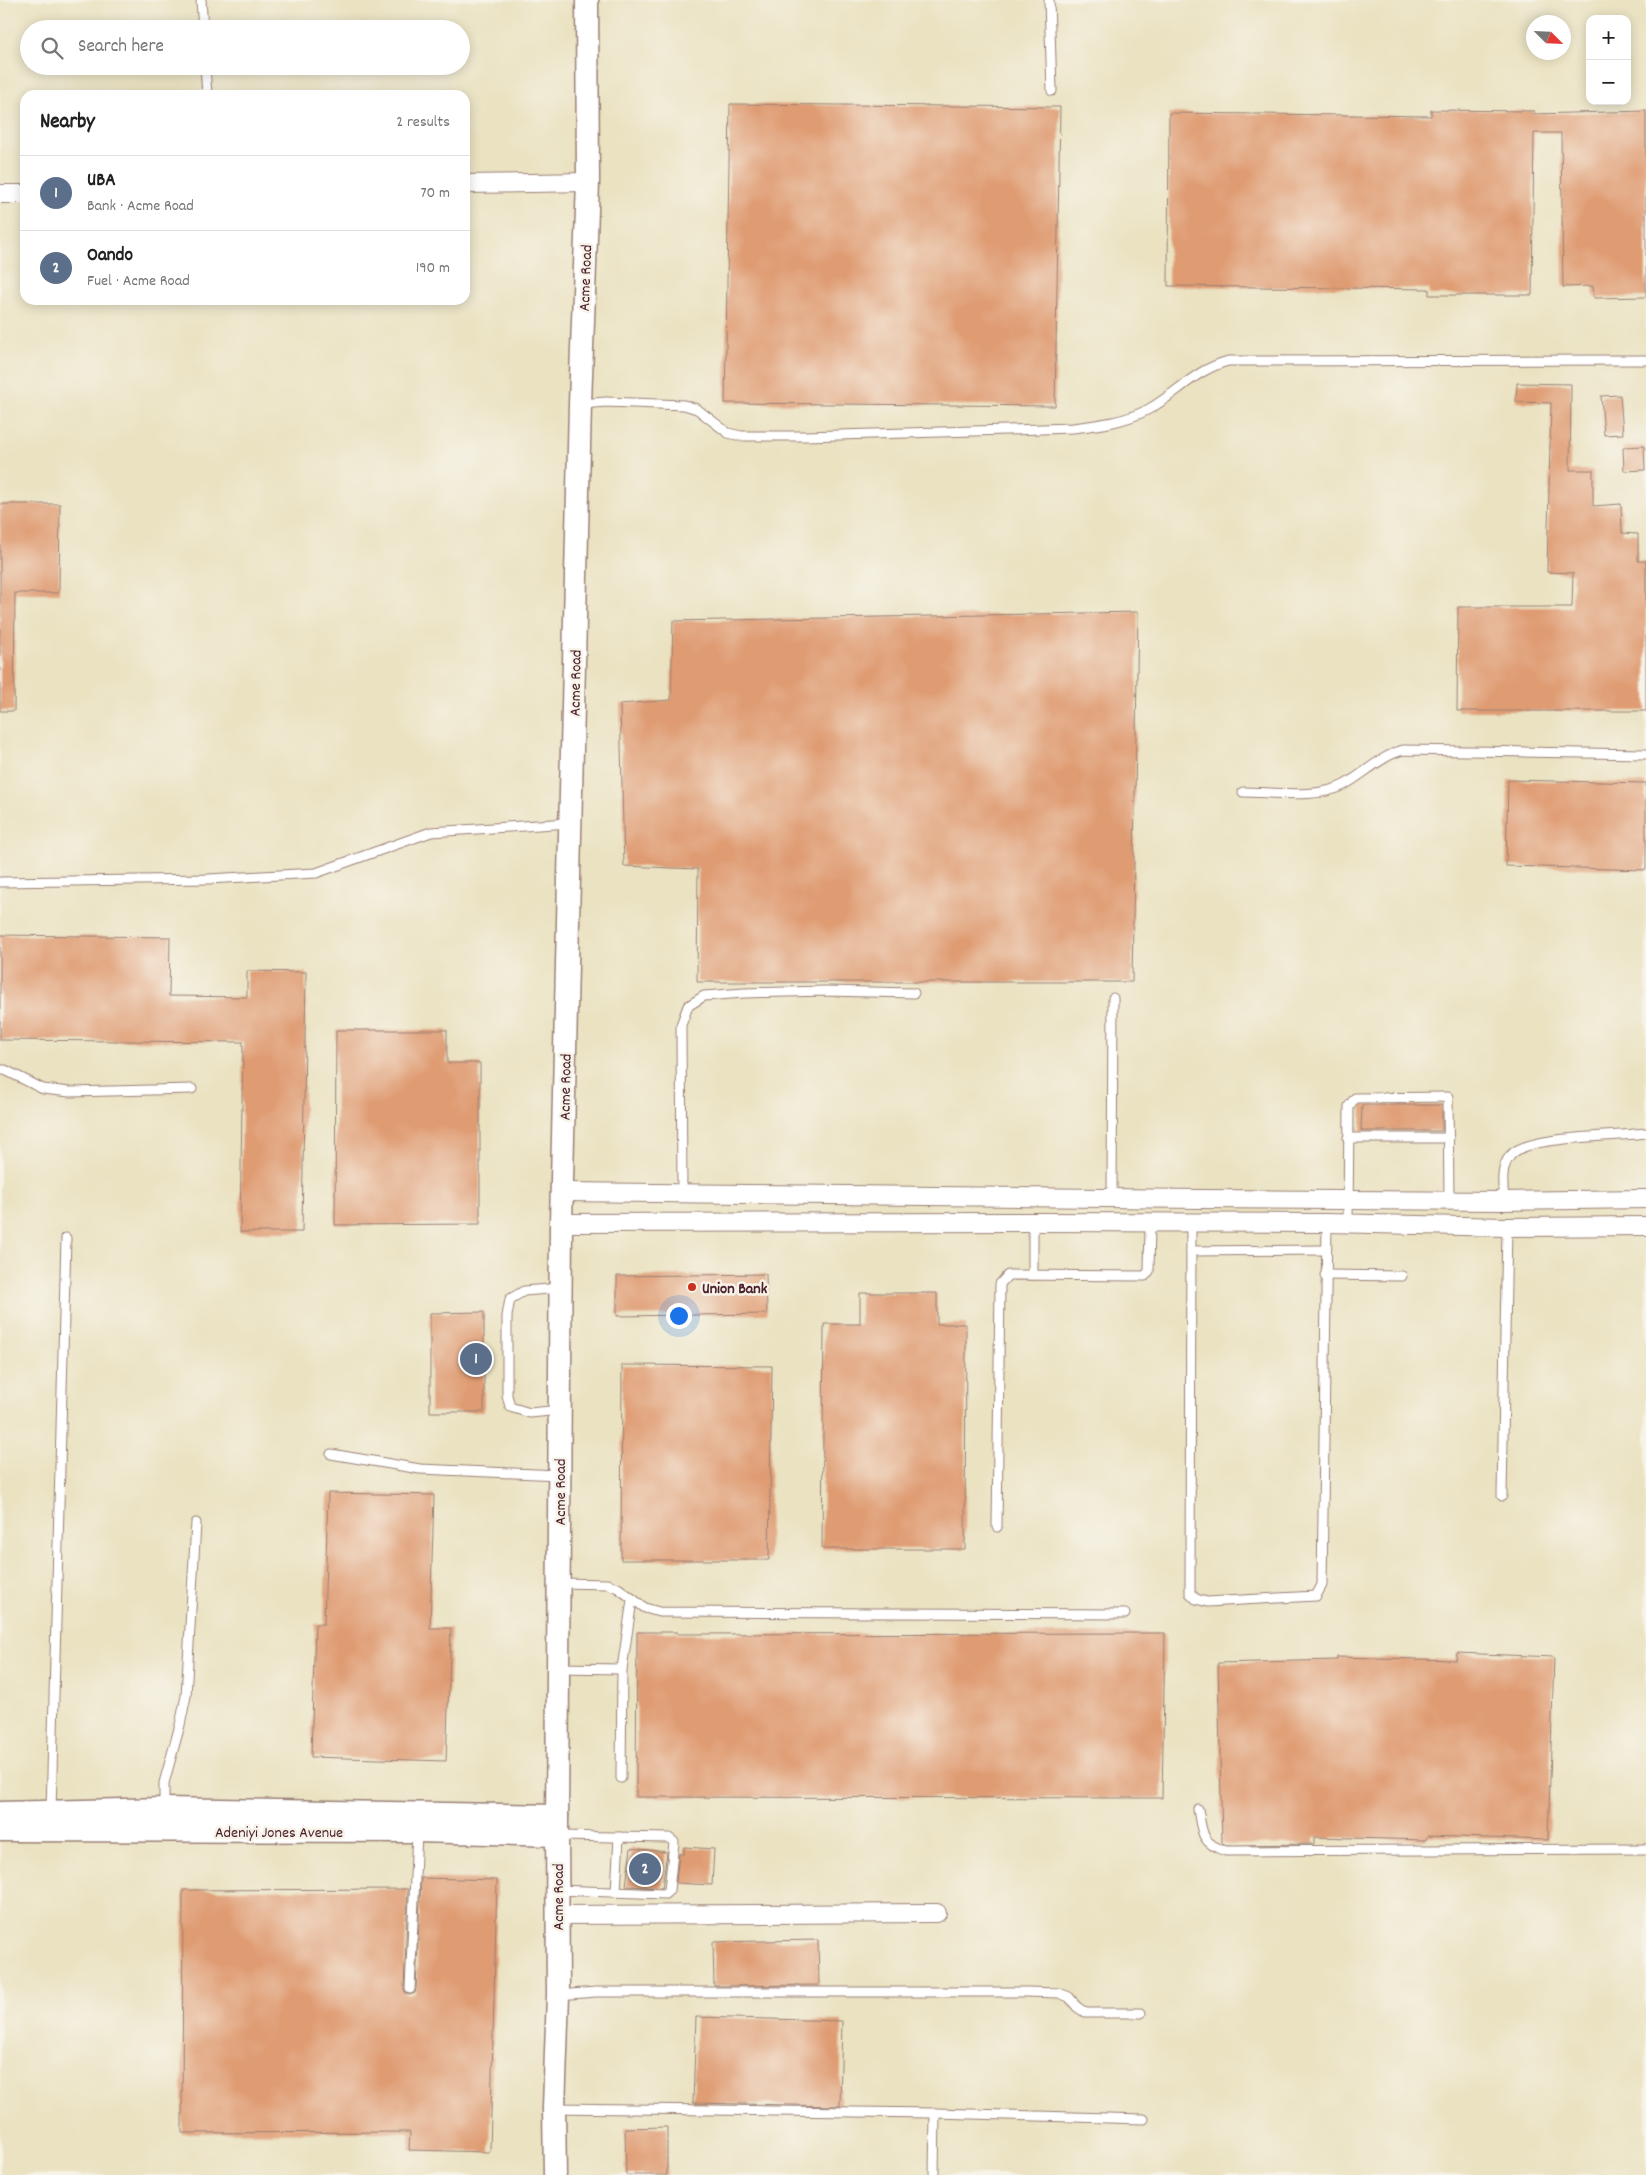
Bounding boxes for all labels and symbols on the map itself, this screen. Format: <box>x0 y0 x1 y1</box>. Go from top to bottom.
north arrow <box>1526 15 1571 60</box>
street label: Acme Road <box>574 244 599 312</box>
street label: Acme Road <box>564 649 589 717</box>
street label: Acme Road <box>554 1053 579 1121</box>
place label: Union Bank <box>702 1278 768 1301</box>
marker: Union Bank <box>686 1281 698 1293</box>
your location <box>666 1303 692 1329</box>
pin: 1 <box>460 1340 492 1378</box>
street label: Acme Road <box>550 1459 573 1525</box>
street label: Adeniyi Jones Avenue <box>215 1822 343 1845</box>
pin: 2 <box>629 1850 661 1888</box>
street label: Acme Road <box>548 1864 571 1930</box>

